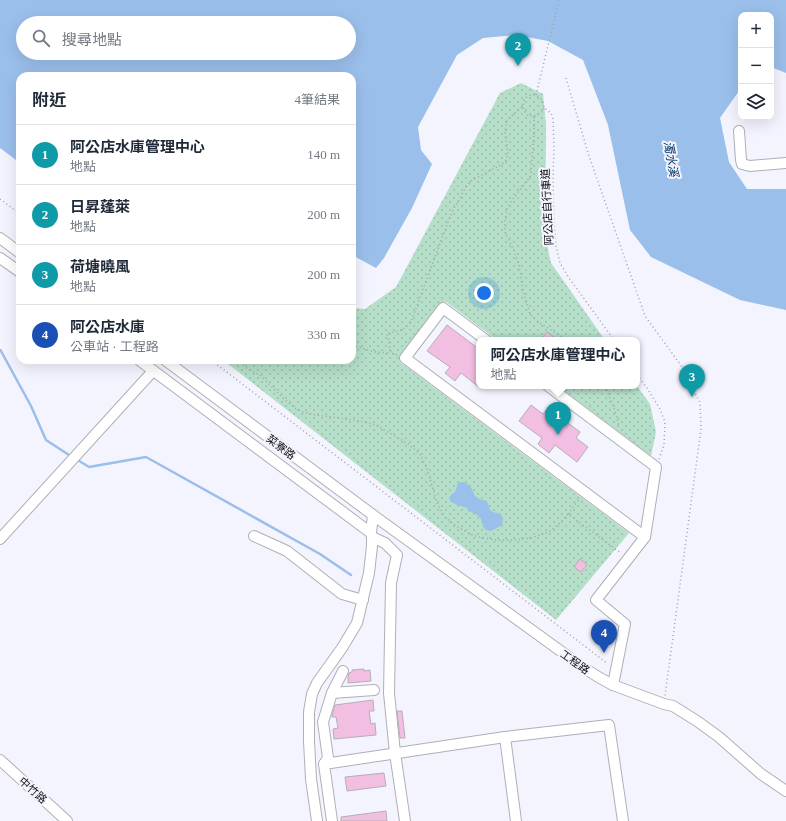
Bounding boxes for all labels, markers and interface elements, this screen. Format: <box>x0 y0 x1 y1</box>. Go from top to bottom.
map controls <box>738 12 774 120</box>
button: + <box>738 12 774 48</box>
search box <box>16 16 356 60</box>
icon: search <box>30 27 52 49</box>
text: 搜尋地點 <box>62 32 122 48</box>
pin: 2 <box>505 33 531 66</box>
button: − <box>738 48 774 84</box>
button: layers <box>738 84 774 120</box>
text: 附近 <box>32 91 66 110</box>
text: 4筆結果 <box>294 92 340 107</box>
text: 阿公店水庫管理中心 <box>70 139 205 155</box>
water label: 濁水溪 <box>661 140 681 180</box>
text: 1 <box>42 147 48 162</box>
text: 140 m <box>307 147 340 162</box>
text: 地點 <box>70 159 96 174</box>
street label: 阿公店自行車道 <box>539 168 555 246</box>
text: 日昇蓬萊 <box>70 199 130 215</box>
text: 2 <box>42 207 48 222</box>
text: 200 m <box>307 207 340 222</box>
text: 地點 <box>70 219 96 234</box>
text: 荷塘曉風 <box>70 259 130 275</box>
text: 3 <box>42 267 48 282</box>
text: 200 m <box>307 267 340 282</box>
text: 地點 <box>70 279 96 294</box>
your location <box>474 283 494 303</box>
text: 阿公店水庫 <box>70 319 145 335</box>
text: 4 <box>42 327 48 342</box>
text: 330 m <box>307 327 340 342</box>
popup <box>476 337 640 389</box>
text: 公車站 · 工程路 <box>70 339 159 354</box>
text: 阿公店水庫管理中心 <box>490 347 626 363</box>
pin: 3 <box>679 364 705 397</box>
text: 地點 <box>490 367 517 382</box>
pin: 1 <box>545 402 571 435</box>
street label: 菜寮路 <box>264 432 298 462</box>
pin: 4 <box>591 620 617 653</box>
street label: 工程路 <box>558 648 592 676</box>
street label: 中竹路 <box>17 775 49 805</box>

